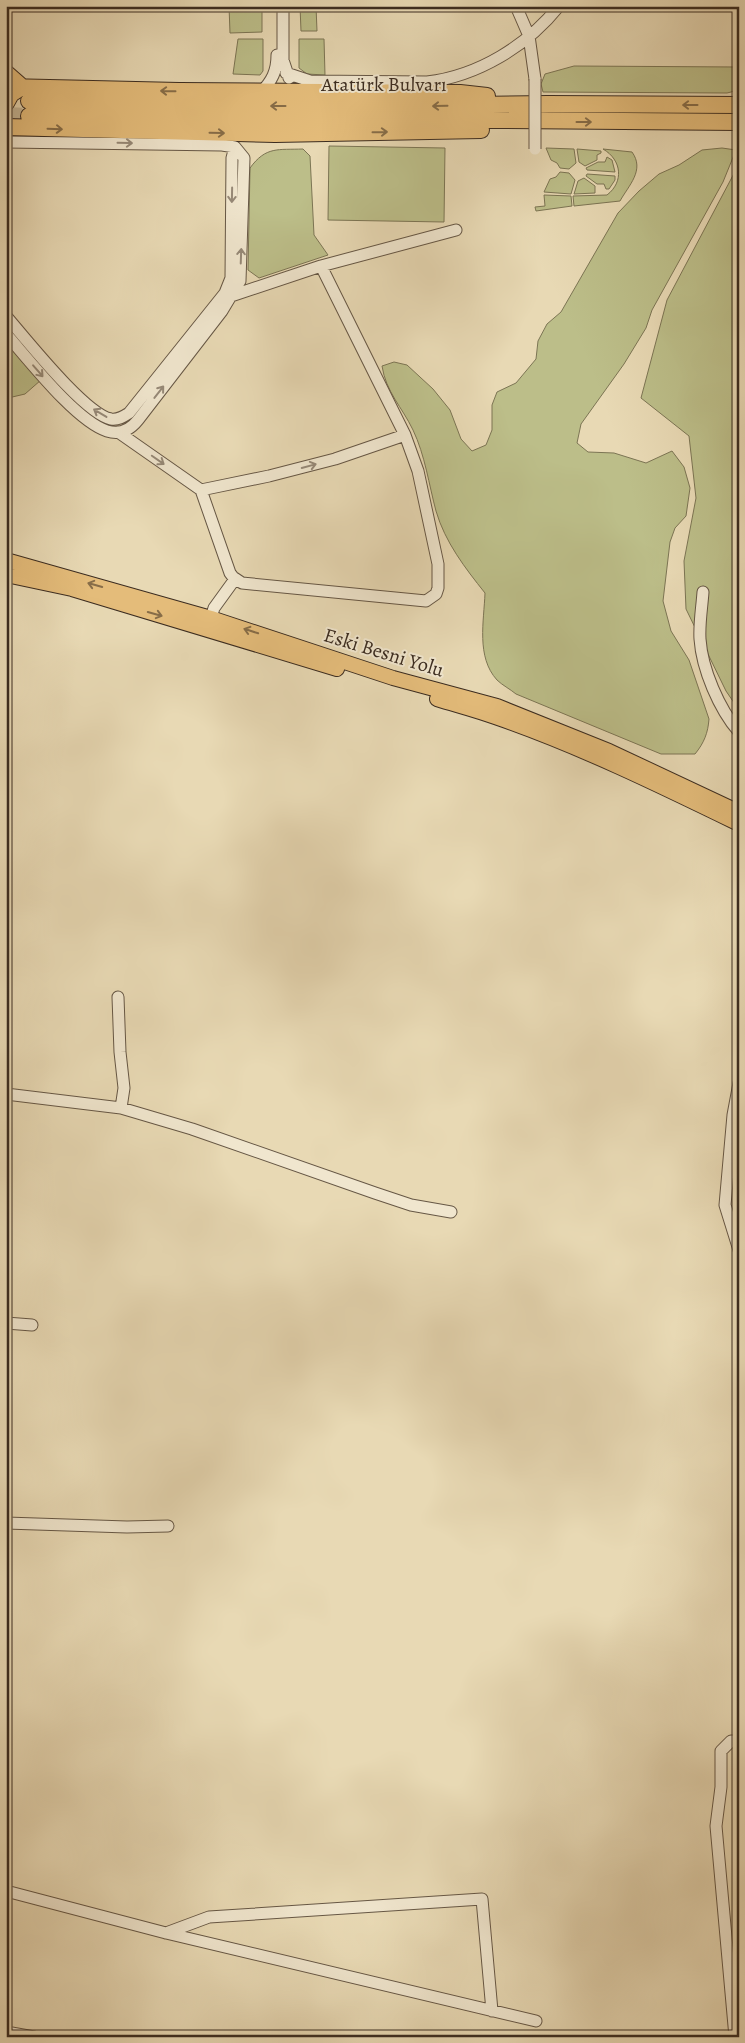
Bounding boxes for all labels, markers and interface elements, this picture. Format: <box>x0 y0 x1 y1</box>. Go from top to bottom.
street label: Atatürk Bulvarı <box>320 71 447 98</box>
one-way arrow <box>160 86 176 96</box>
one-way arrow <box>682 100 698 110</box>
one-way arrow <box>270 101 286 111</box>
one-way arrow <box>432 101 448 111</box>
one-way arrow <box>575 117 591 127</box>
one-way arrow <box>46 124 63 134</box>
one-way arrow <box>372 127 388 137</box>
one-way arrow <box>209 128 225 137</box>
one-way arrow <box>116 138 133 148</box>
one-way arrow <box>227 186 237 203</box>
one-way arrow <box>236 248 245 264</box>
one-way arrow <box>33 364 44 377</box>
one-way arrow <box>154 386 165 399</box>
one-way arrow <box>93 407 107 417</box>
one-way arrow <box>151 455 165 465</box>
one-way arrow <box>300 461 316 470</box>
one-way arrow <box>88 580 104 589</box>
one-way arrow <box>147 609 163 619</box>
street label: Eski Besni Yolu <box>320 621 447 684</box>
one-way arrow <box>244 626 260 636</box>

